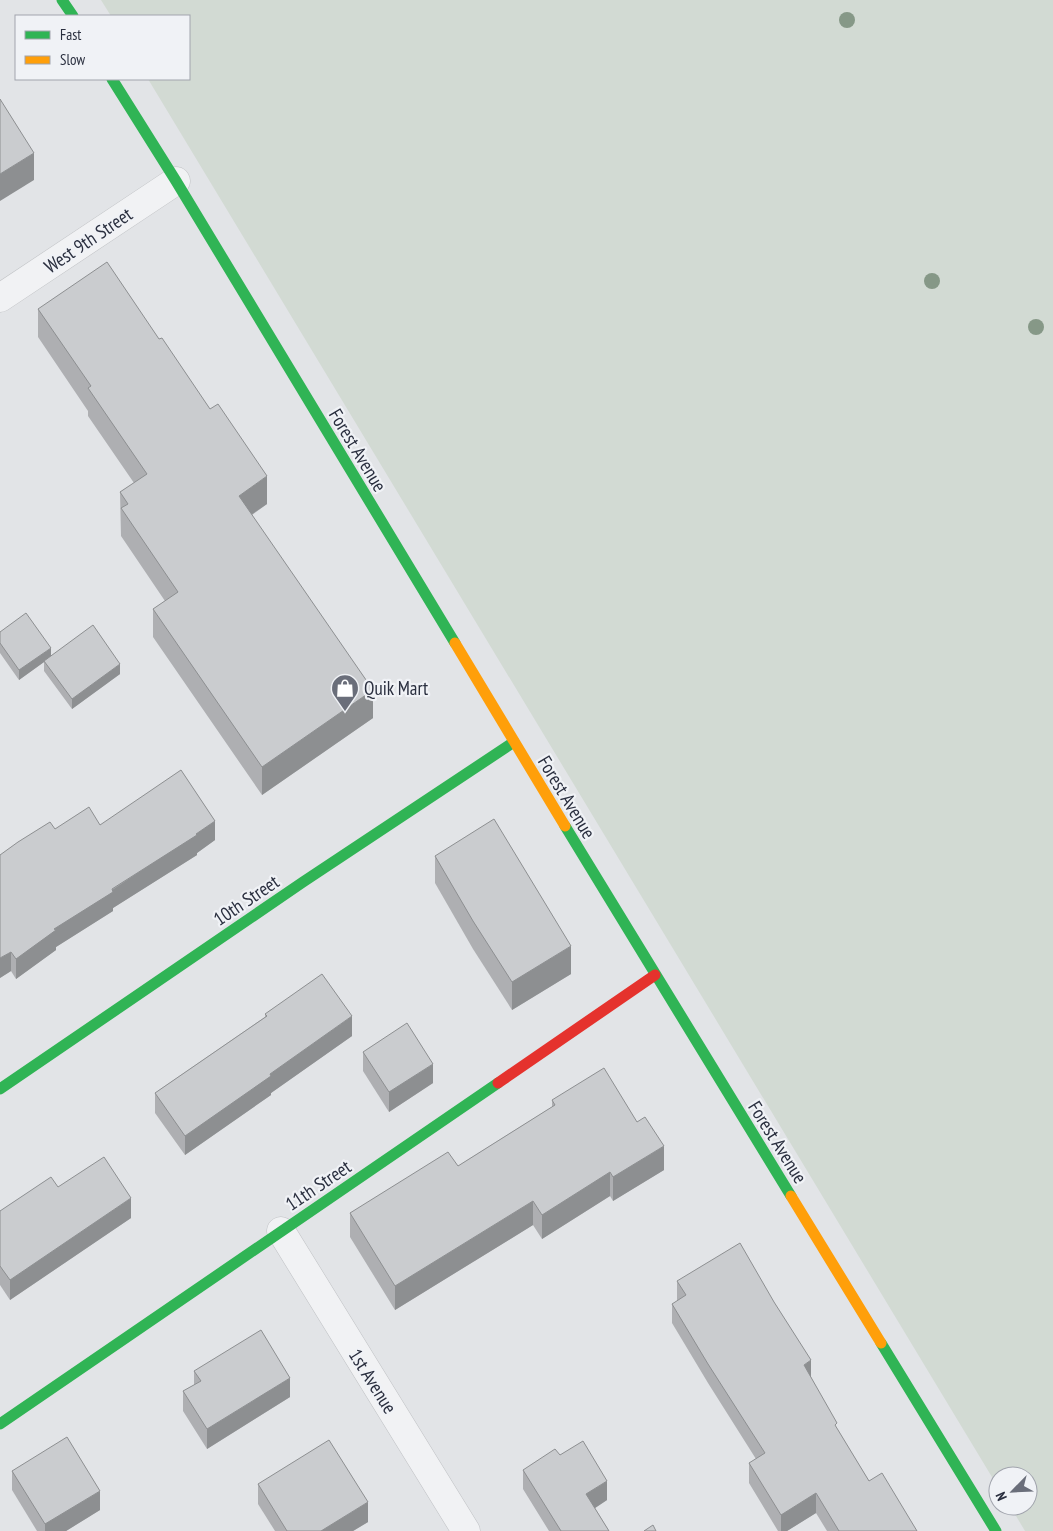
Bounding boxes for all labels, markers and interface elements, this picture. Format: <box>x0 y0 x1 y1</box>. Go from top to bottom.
legend <box>15 15 190 80</box>
text: Fast <box>60 25 81 44</box>
text: Slow <box>60 50 85 69</box>
street label: West 9th Street <box>39 201 137 278</box>
street label: Forest Avenue <box>324 404 392 496</box>
shop icon: Quik Mart <box>330 673 360 712</box>
place label: Quik Mart <box>364 676 429 700</box>
street label: Forest Avenue <box>533 751 601 843</box>
street label: 10th Street <box>209 869 284 931</box>
street label: Forest Avenue <box>743 1096 813 1188</box>
street label: 11th Street <box>281 1154 356 1216</box>
street label: 1st Avenue <box>344 1344 402 1418</box>
north arrow <box>988 1466 1038 1516</box>
text: N <box>991 1489 1011 1503</box>

